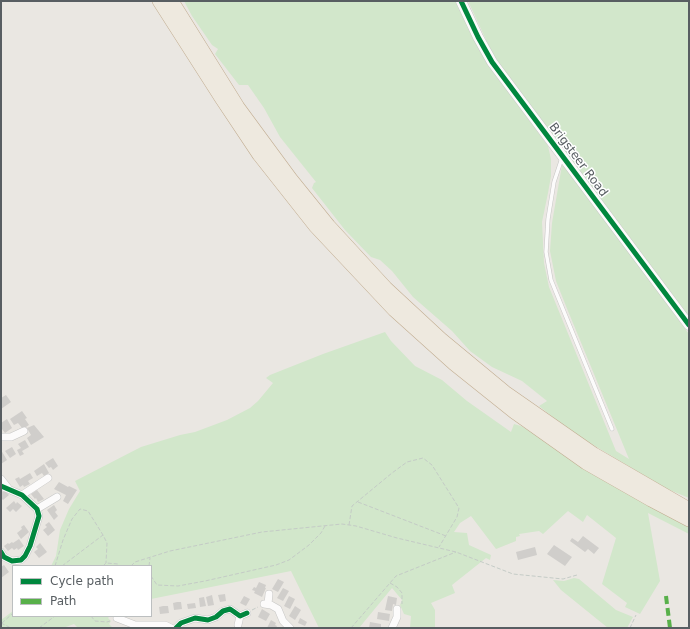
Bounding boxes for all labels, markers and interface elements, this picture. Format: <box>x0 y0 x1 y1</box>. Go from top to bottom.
street label: Brigsteer Road <box>546 120 610 200</box>
legend <box>12 565 152 617</box>
text: Cycle path <box>50 574 114 588</box>
text: Path <box>50 594 76 608</box>

